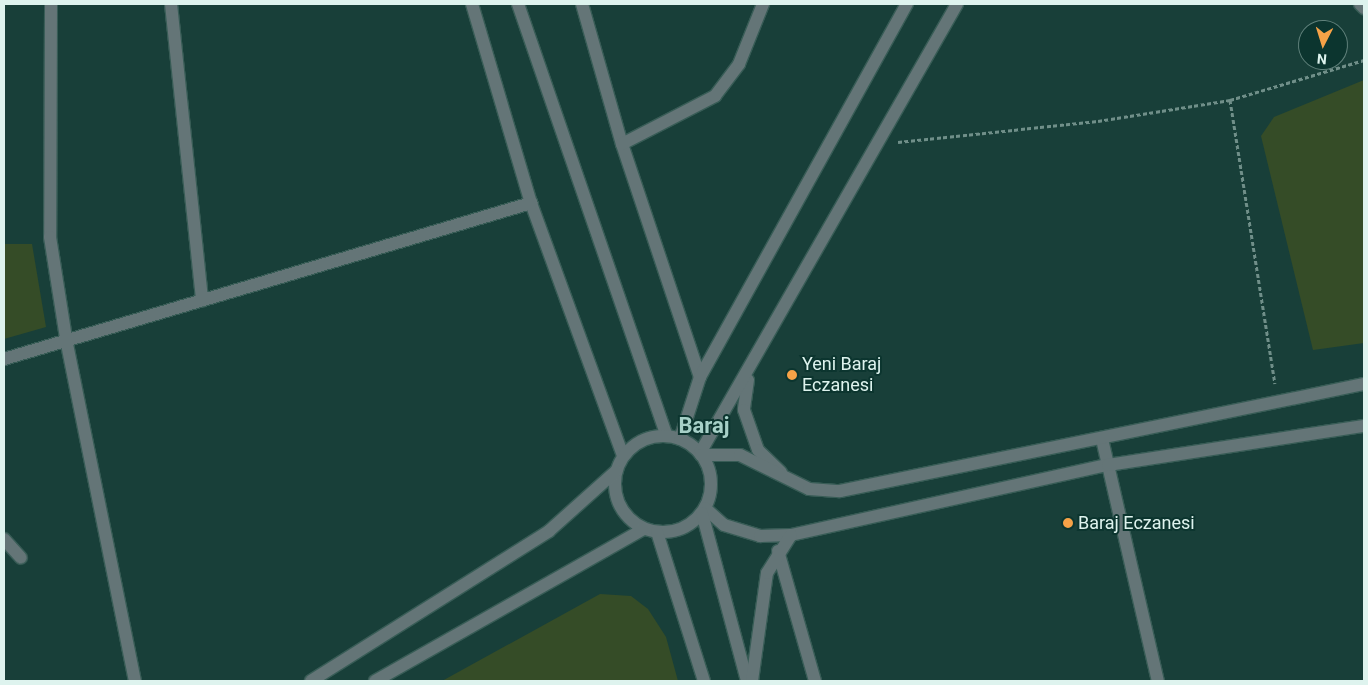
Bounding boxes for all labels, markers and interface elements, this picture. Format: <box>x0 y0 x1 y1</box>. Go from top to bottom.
north arrow <box>1298 20 1348 70</box>
text: N <box>1316 51 1327 67</box>
place label: Yeni Baraj Eczanesi <box>802 354 881 396</box>
marker: Yeni Baraj Eczanesi <box>786 369 798 381</box>
district label: Baraj <box>678 413 730 439</box>
place label: Baraj Eczanesi <box>1078 512 1195 534</box>
marker: Baraj Eczanesi <box>1062 517 1074 529</box>

